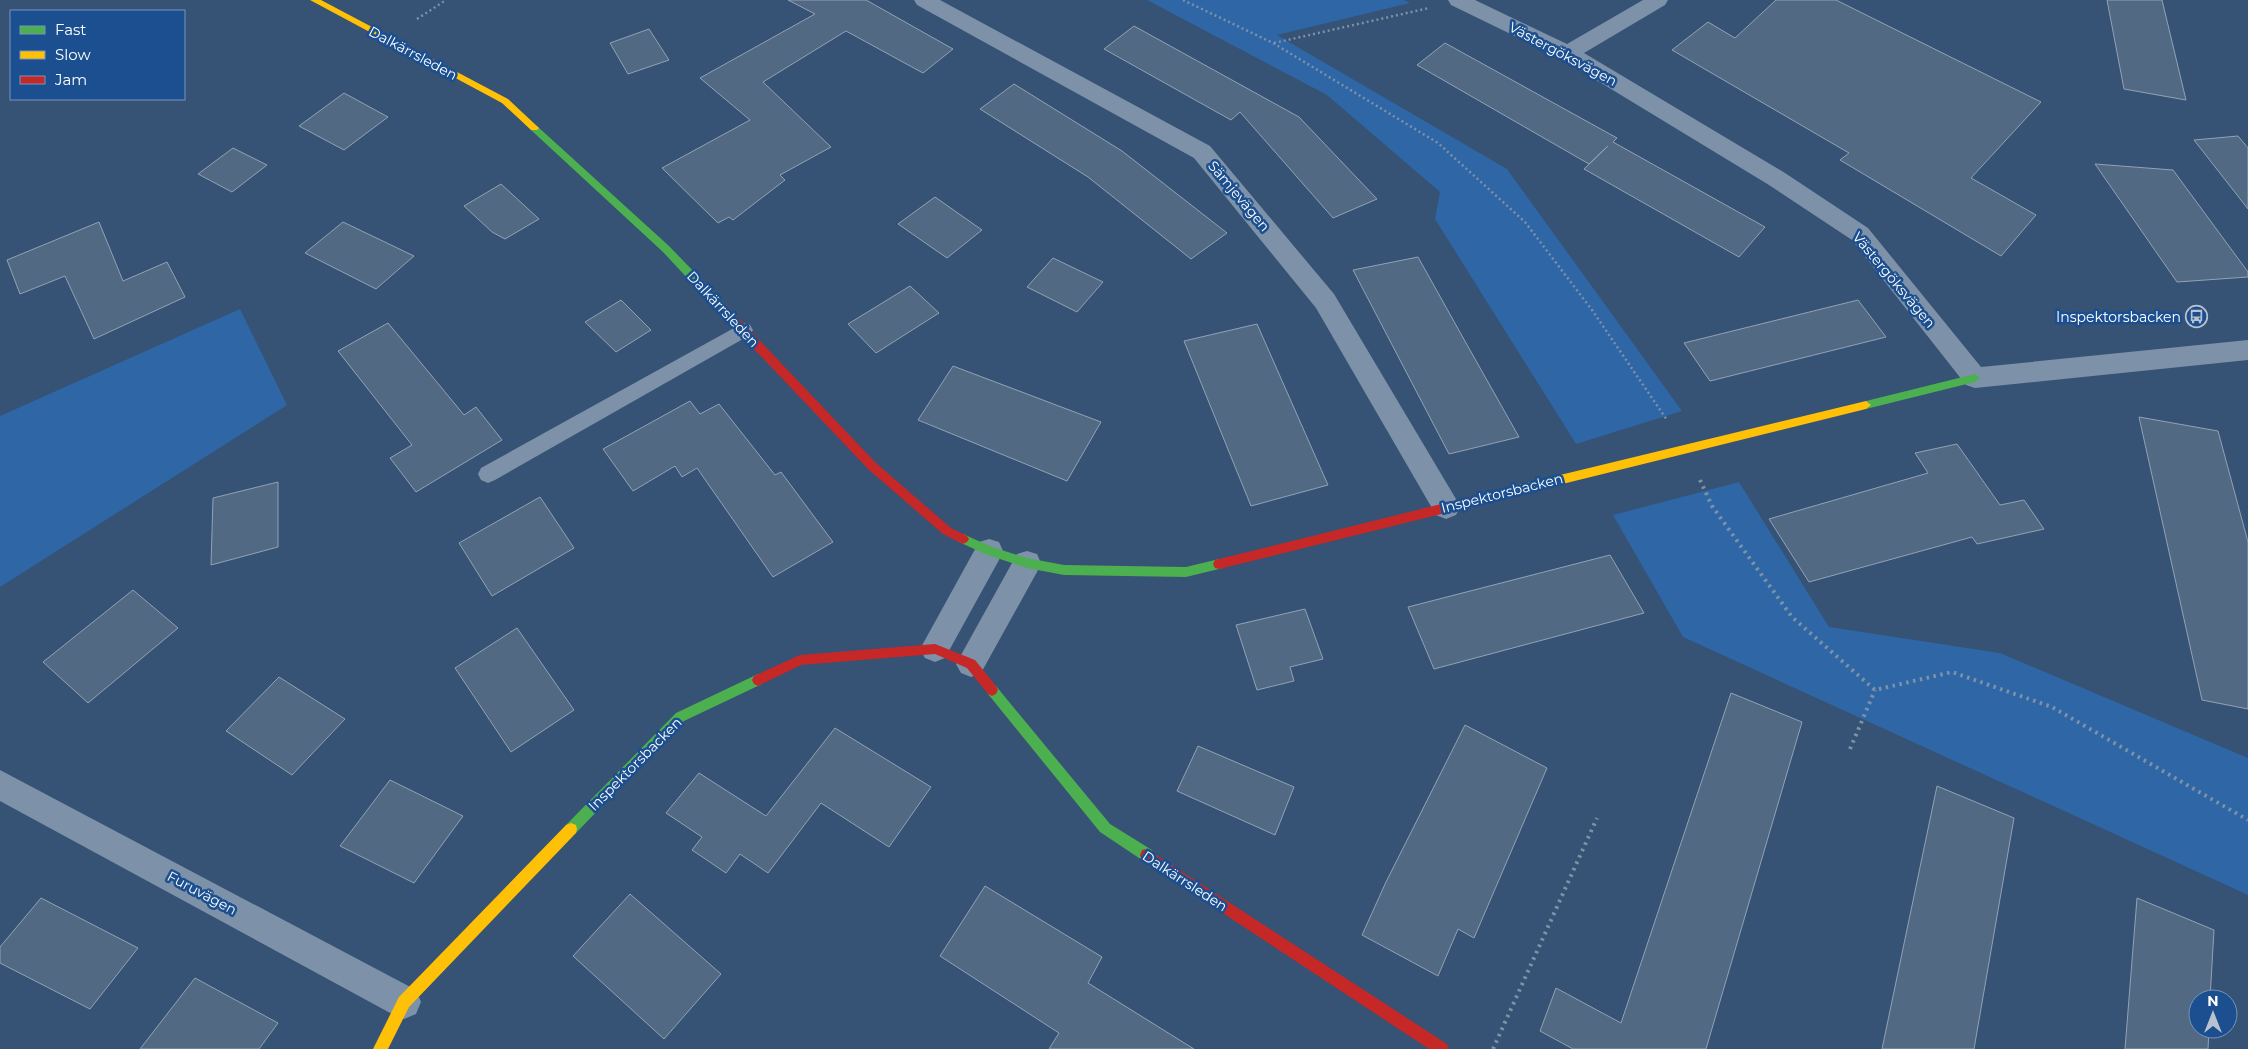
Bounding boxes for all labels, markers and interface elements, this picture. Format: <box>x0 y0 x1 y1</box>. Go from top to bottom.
legend <box>10 10 185 100</box>
street label: Västergöksvägen <box>1506 18 1620 90</box>
text: Fast <box>55 20 86 39</box>
street label: Dalkärrsleden <box>366 22 460 84</box>
text: Slow <box>55 45 91 64</box>
text: Jam <box>54 70 87 89</box>
street label: Sämjevägen <box>1204 157 1274 235</box>
street label: Västergöksvägen <box>1849 228 1939 332</box>
street label: Dalkärrsleden <box>683 267 763 351</box>
bus stop icon: Inspektorsbacken <box>2185 305 2209 329</box>
place label: Inspektorsbacken <box>2056 308 2181 326</box>
street label: Inspektorsbacken <box>1439 469 1565 517</box>
street label: Inspektorsbacken <box>584 713 686 815</box>
street label: Dalkärrsleden <box>1139 847 1231 915</box>
street label: Furuvägen <box>164 867 240 919</box>
north arrow <box>2188 989 2238 1039</box>
text: N <box>2207 992 2219 1010</box>

